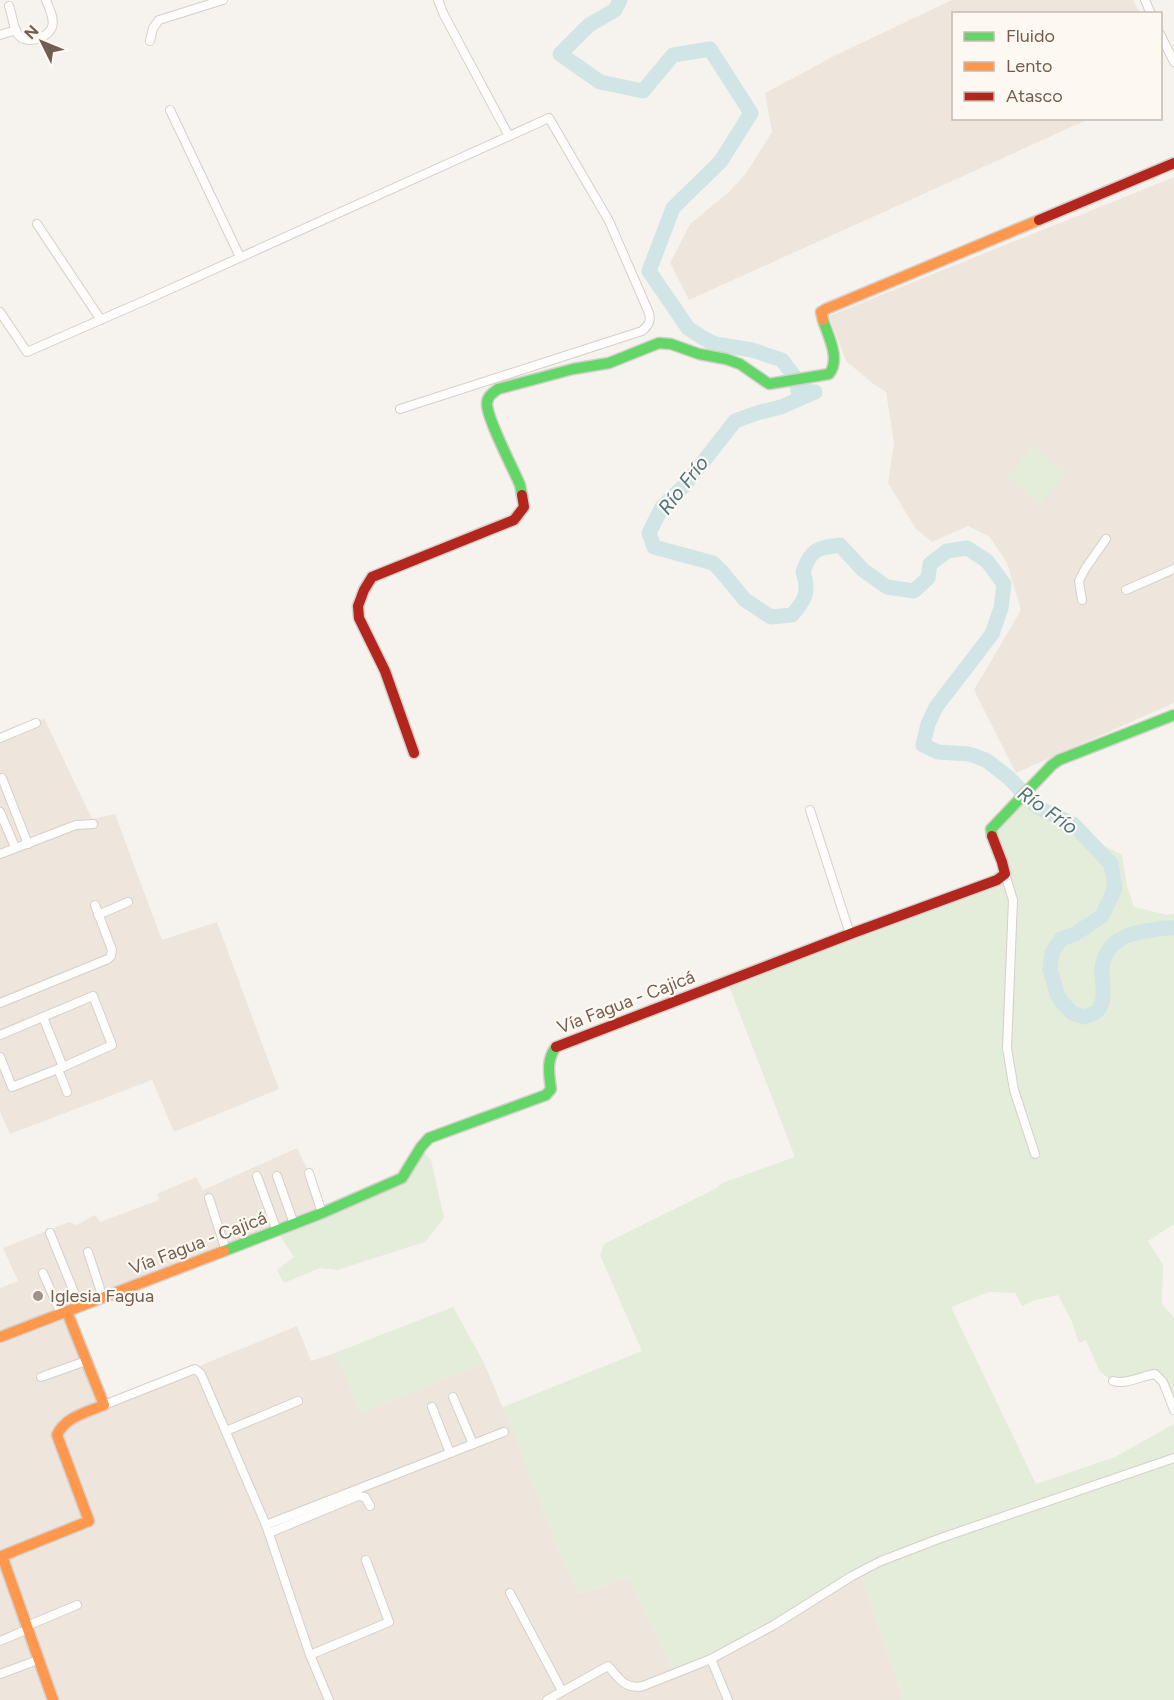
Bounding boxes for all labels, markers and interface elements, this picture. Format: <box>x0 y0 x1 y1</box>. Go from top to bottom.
north arrow <box>12 12 72 72</box>
legend <box>952 12 1162 120</box>
text: N <box>20 21 43 43</box>
text: Fluido <box>1006 25 1055 47</box>
text: Lento <box>1006 55 1052 77</box>
text: Atasco <box>1006 85 1063 107</box>
water label: Río Frío <box>653 451 713 519</box>
water label: Río Frío <box>1013 781 1083 839</box>
street label: Vía Fagua - Cajicá <box>554 966 698 1038</box>
street label: Vía Fagua - Cajicá <box>126 1207 270 1279</box>
place label: Iglesia Fagua <box>50 1285 154 1307</box>
marker: Iglesia Fagua <box>31 1289 45 1303</box>

